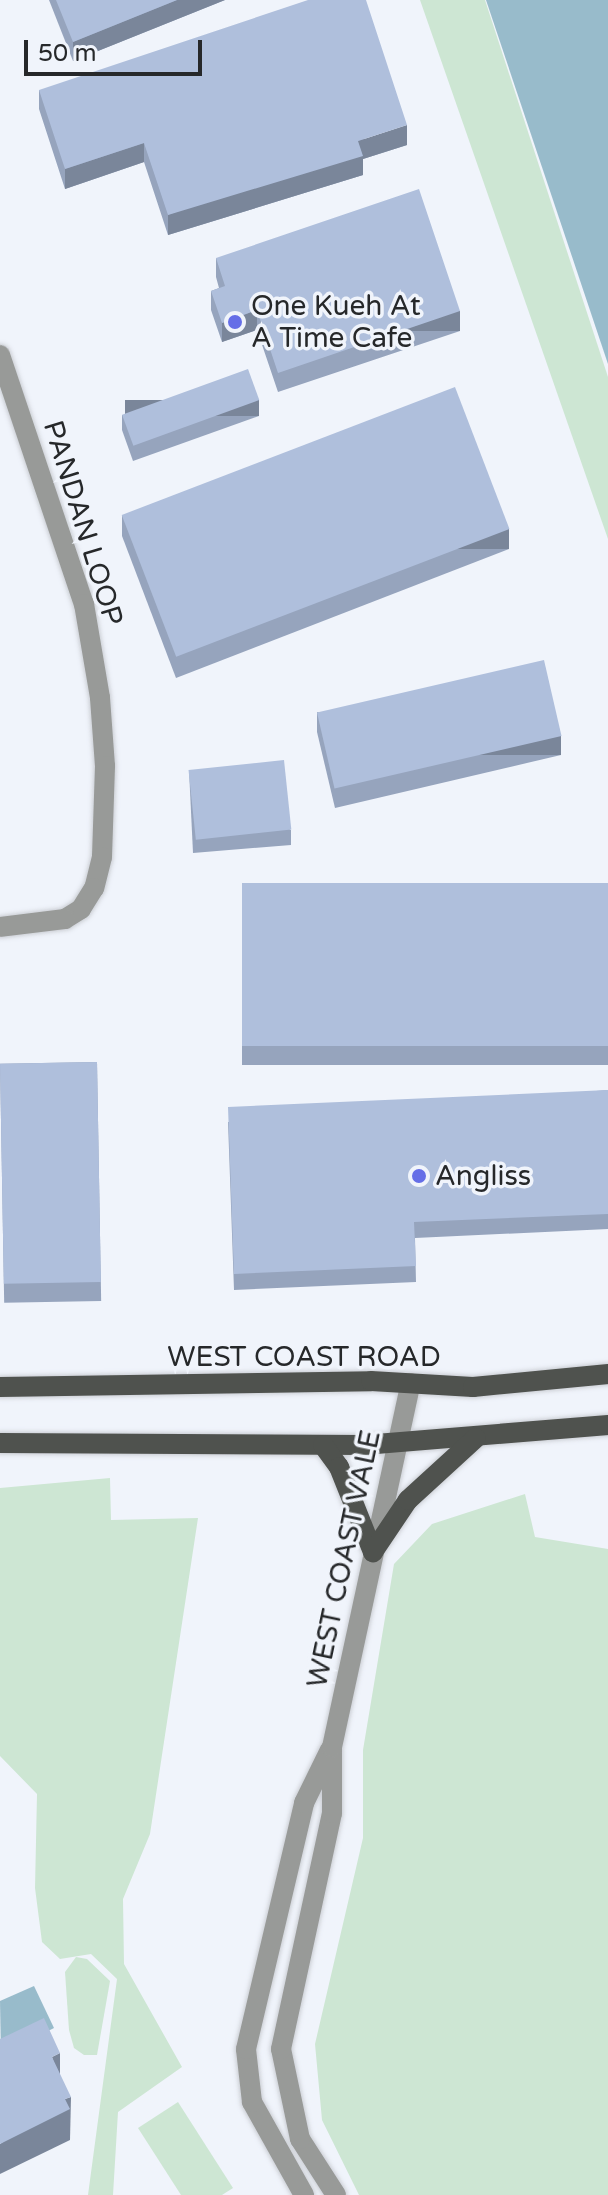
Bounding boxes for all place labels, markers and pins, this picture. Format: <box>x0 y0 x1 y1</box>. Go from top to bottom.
place label: One Kueh At A Time Cafe <box>251 289 421 355</box>
marker: One Kueh At A Time Cafe <box>226 313 244 331</box>
place label: Angliss <box>435 1159 531 1193</box>
marker: Angliss <box>410 1167 428 1185</box>

